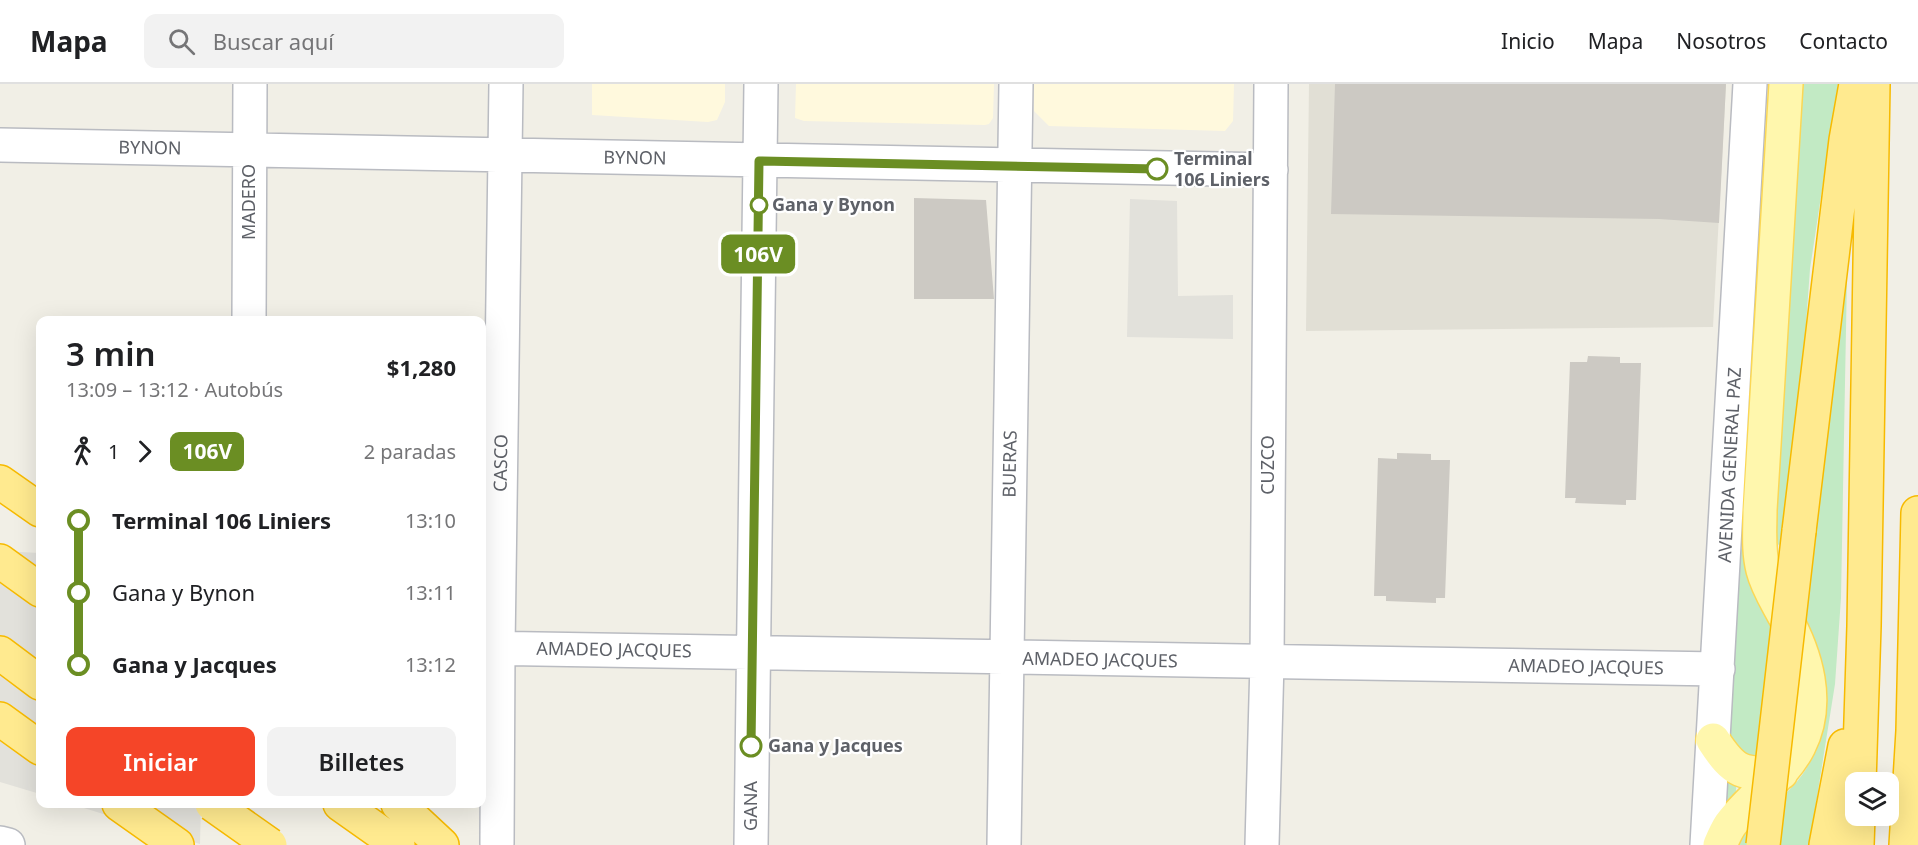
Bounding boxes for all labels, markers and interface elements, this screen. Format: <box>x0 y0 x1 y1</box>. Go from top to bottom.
search box <box>144 14 564 68</box>
text: Mapa <box>30 22 108 60</box>
icon: search <box>165 25 198 58</box>
text: Buscar aquí <box>213 26 334 56</box>
text: Inicio <box>1501 27 1555 55</box>
text: Mapa <box>1588 27 1643 55</box>
text: Nosotros <box>1676 27 1766 55</box>
text: Contacto <box>1799 27 1888 55</box>
street label: BYNON <box>118 134 182 160</box>
street label: BYNON <box>603 144 667 170</box>
place label: Terminal 106 Liniers <box>1174 146 1270 191</box>
marker: Terminal 106 Liniers <box>1146 158 1168 180</box>
street label: MADERO <box>236 164 260 240</box>
place label: Gana y Bynon <box>772 192 895 216</box>
marker: Gana y Bynon <box>750 196 768 214</box>
line badge: 106V <box>716 234 800 274</box>
text: 106V <box>733 240 783 268</box>
text: 3 min <box>66 331 156 376</box>
text: $1,280 <box>387 352 456 382</box>
street label: AVENIDA GENERAL PAZ <box>1712 367 1746 563</box>
text: 13:09 – 13:12 · Autobús <box>66 376 283 403</box>
street label: BUERAS <box>996 430 1022 498</box>
street label: CASCO <box>487 434 513 492</box>
icon: walk <box>66 435 99 468</box>
icon: forward <box>128 435 161 468</box>
street label: CUZCO <box>1255 435 1279 495</box>
text: 106V <box>182 437 232 465</box>
text: 1 <box>108 438 119 465</box>
text: 2 paradas <box>364 438 456 465</box>
text: Terminal 106 Liniers <box>112 505 331 535</box>
text: 13:10 <box>405 507 456 534</box>
text: Gana y Bynon <box>112 577 255 607</box>
text: 13:11 <box>405 579 456 606</box>
street label: AMADEO JACQUES <box>536 636 692 662</box>
street label: AMADEO JACQUES <box>1022 646 1178 672</box>
text: Gana y Jacques <box>112 649 277 679</box>
text: 13:12 <box>405 651 456 678</box>
street label: AMADEO JACQUES <box>1508 653 1664 679</box>
button: Iniciar <box>66 727 255 796</box>
button: Billetes <box>267 727 456 796</box>
place label: Gana y Jacques <box>768 733 903 757</box>
marker: Gana y Jacques <box>740 735 762 757</box>
map controls <box>1845 772 1899 826</box>
button: layers <box>1845 772 1899 826</box>
street label: GANA <box>738 781 762 831</box>

